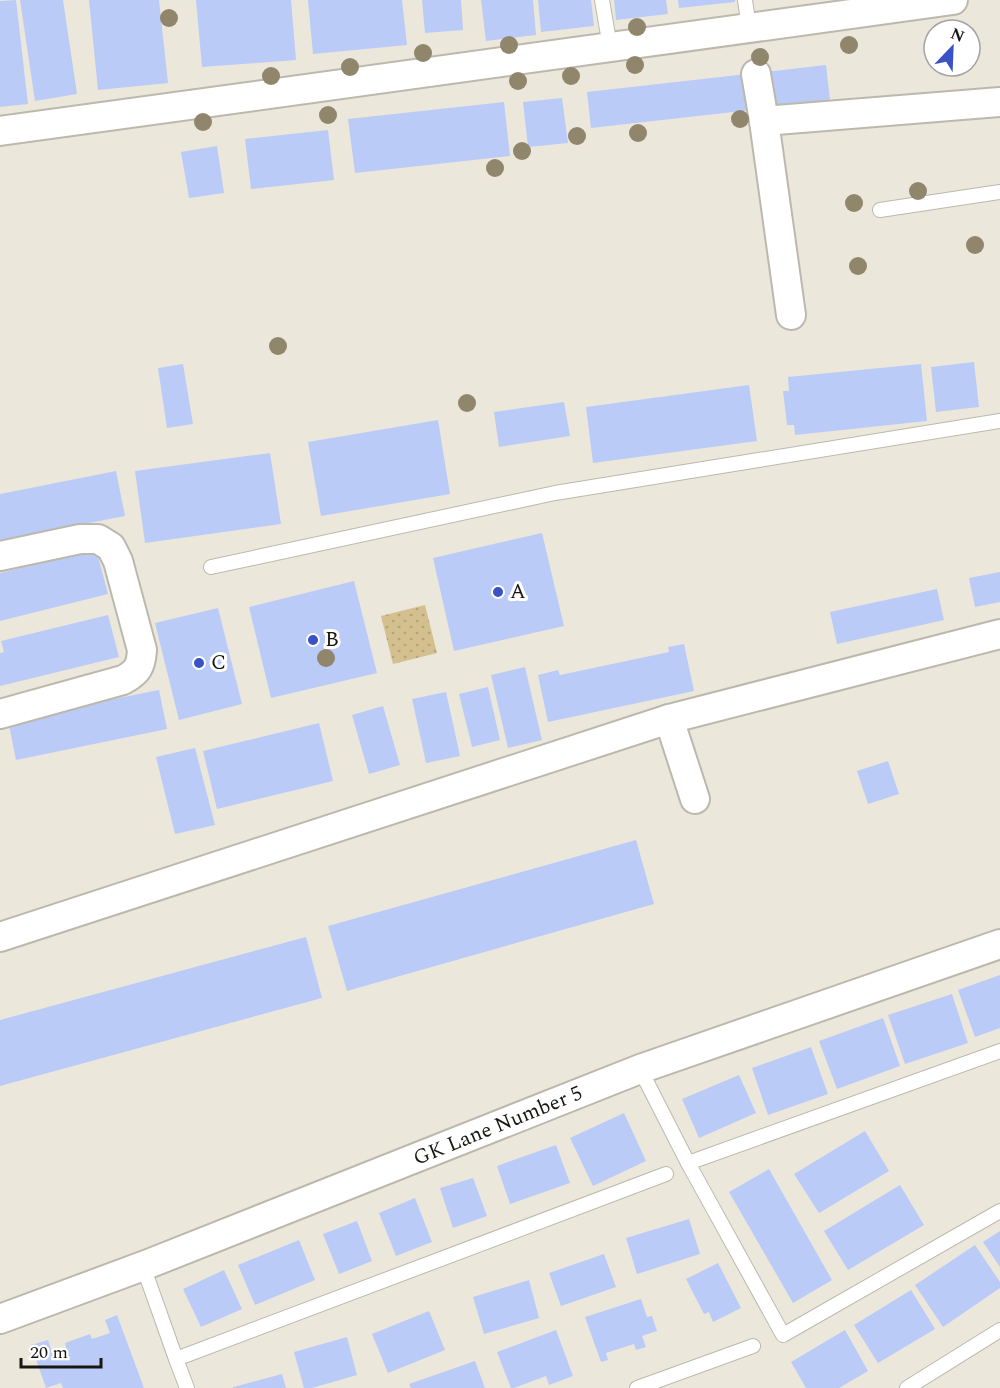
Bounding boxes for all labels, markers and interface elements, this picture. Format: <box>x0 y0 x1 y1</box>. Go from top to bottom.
north arrow <box>922 18 982 78</box>
text: N <box>947 22 968 49</box>
place label: A <box>510 576 526 608</box>
marker: A <box>491 585 505 599</box>
place label: B <box>325 624 339 656</box>
marker: B <box>306 633 320 647</box>
place label: C <box>211 647 226 679</box>
marker: C <box>192 656 206 670</box>
street label: GK Lane Number 5 <box>408 1077 588 1175</box>
scale bar <box>21 1331 100 1369</box>
text: 20 m <box>30 1339 68 1366</box>

